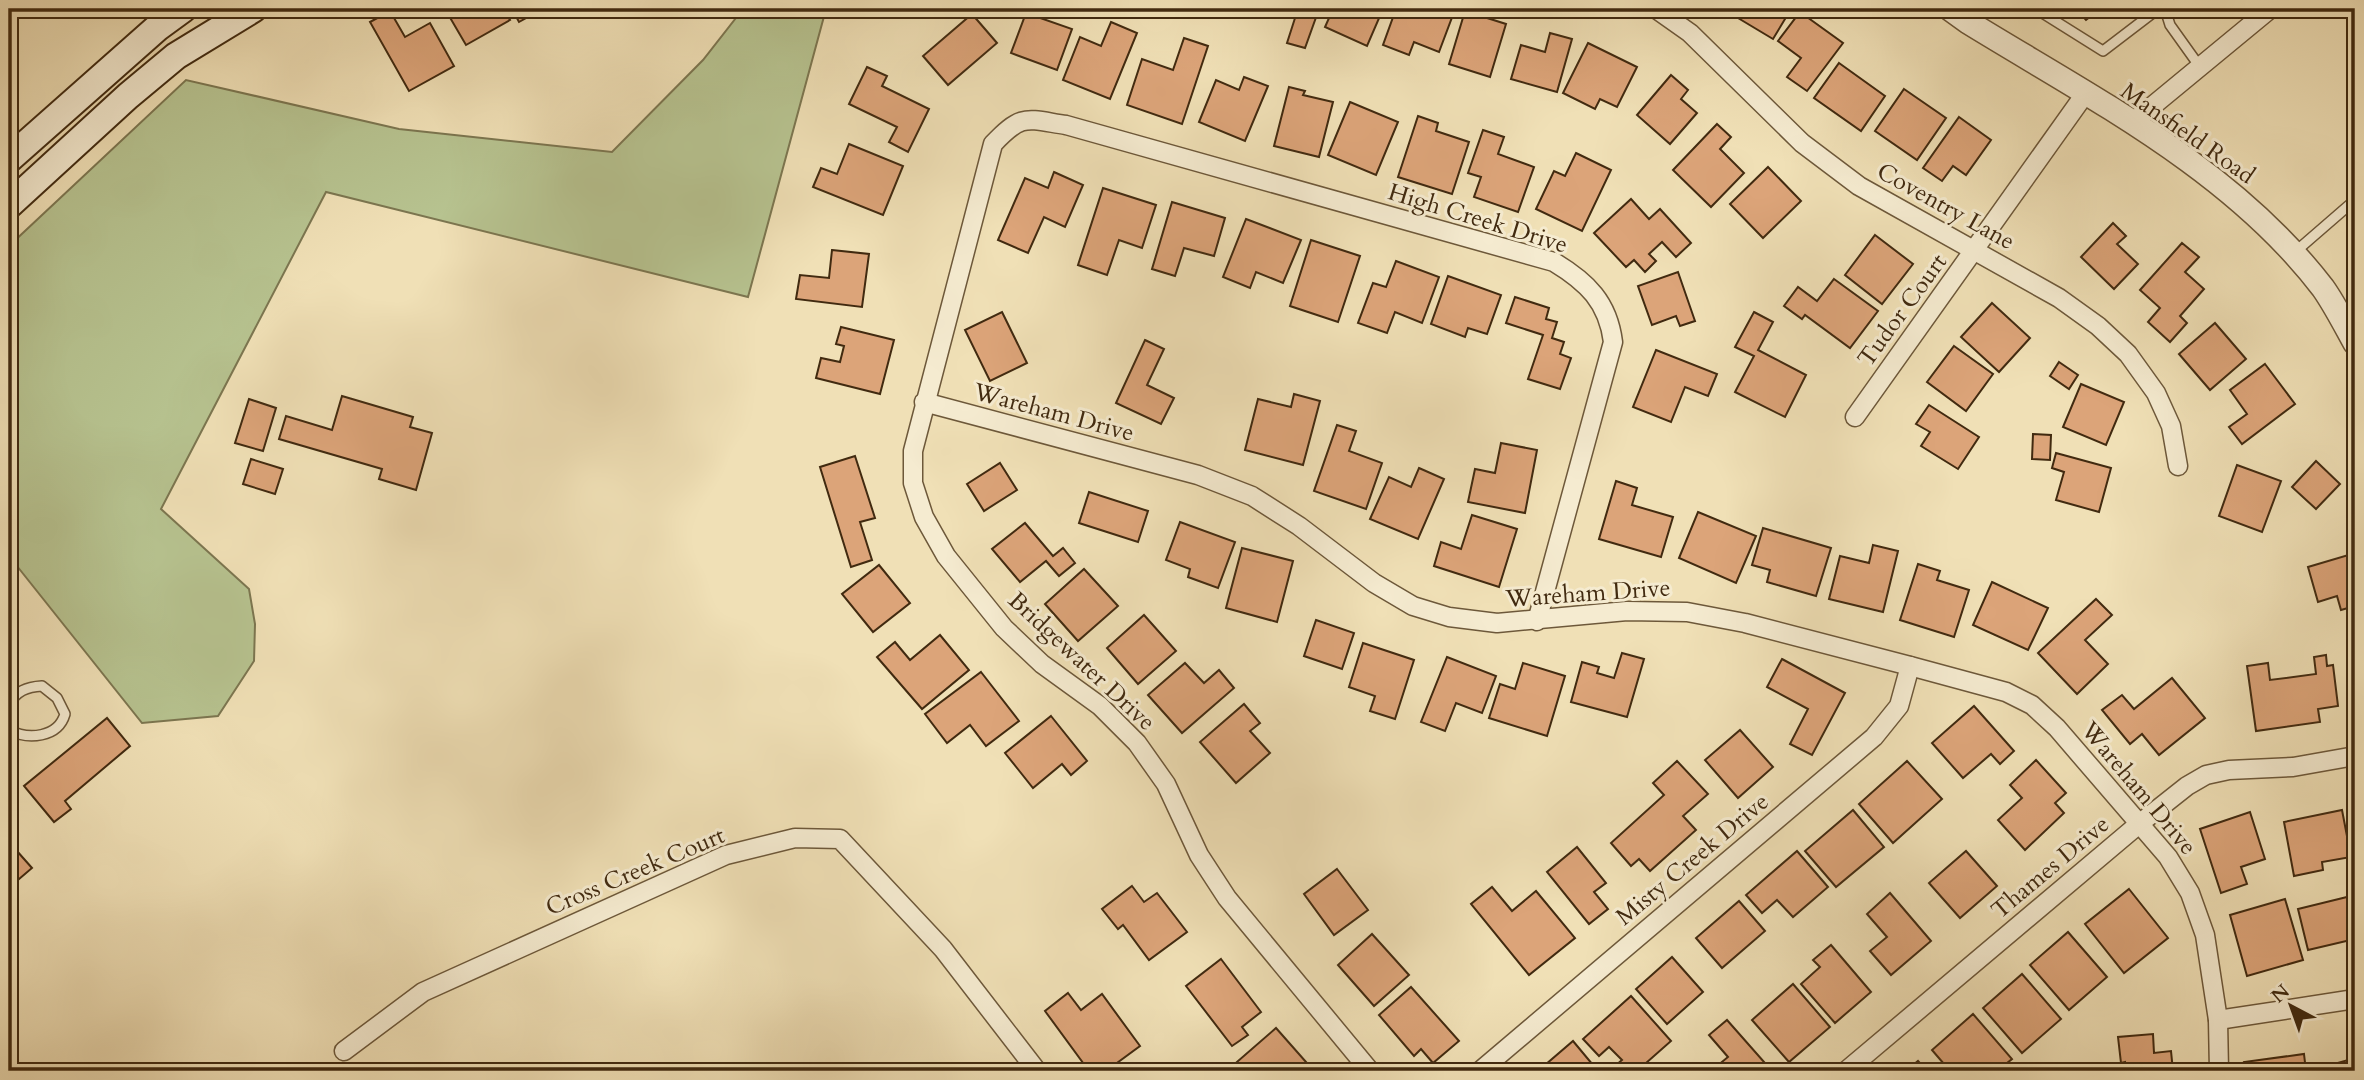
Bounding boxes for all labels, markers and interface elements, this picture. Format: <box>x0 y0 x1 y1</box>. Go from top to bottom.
street label: Mansfield Road <box>2114 75 2262 192</box>
street label: Coventry Lane <box>1871 155 2021 258</box>
street label: High Creek Drive <box>1384 175 1572 261</box>
street label: Tudor Court <box>1850 247 1955 374</box>
street label: Wareham Drive <box>969 375 1138 450</box>
street label: Wareham Drive <box>1504 571 1671 616</box>
street label: Bridgewater Drive <box>1001 584 1162 738</box>
street label: Wareham Drive <box>2072 714 2204 862</box>
street label: Misty Creek Drive <box>1609 786 1776 933</box>
street label: Thames Drive <box>1984 808 2116 927</box>
street label: Cross Creek Court <box>541 819 730 924</box>
north arrow <box>2256 972 2326 1042</box>
text: N <box>2266 978 2296 1009</box>

